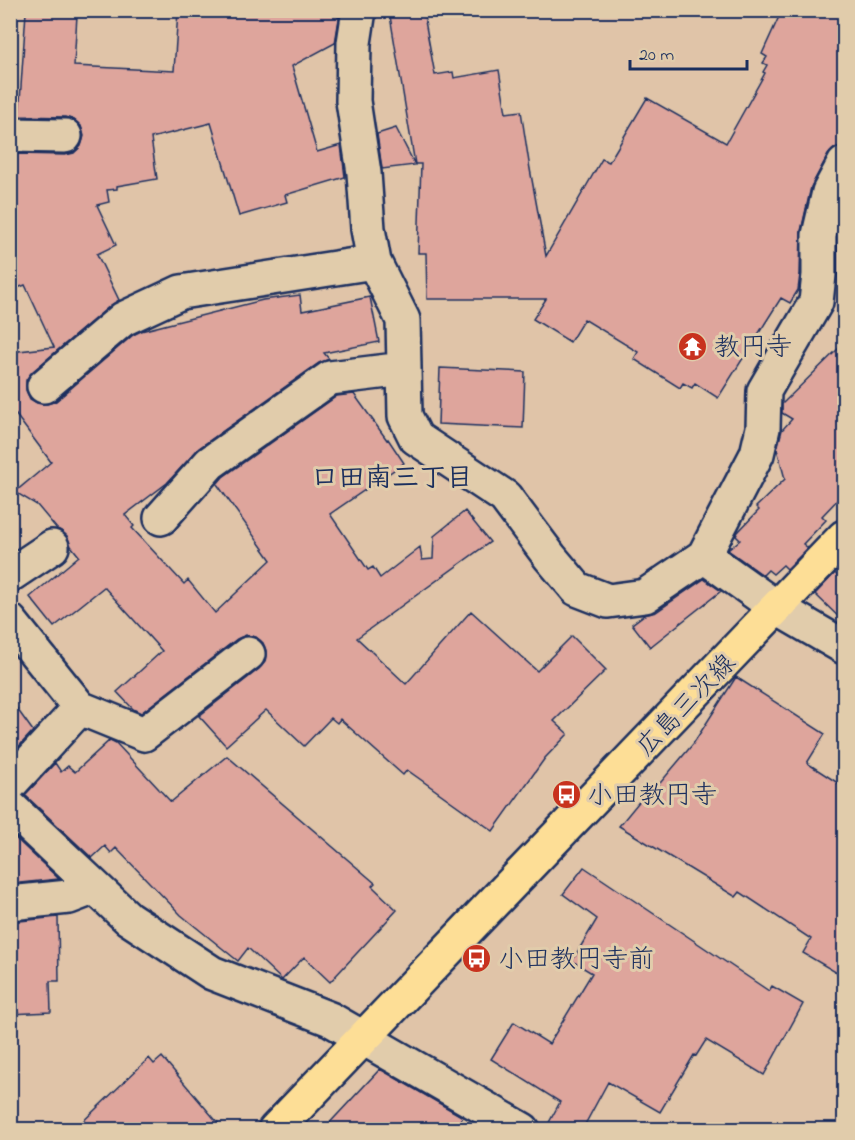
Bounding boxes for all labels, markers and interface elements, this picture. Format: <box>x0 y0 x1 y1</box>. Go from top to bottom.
scale bar <box>630 33 747 71</box>
text: 20 m <box>639 43 674 69</box>
temple icon: 教円寺 <box>677 330 709 362</box>
place label: 教円寺 <box>714 330 792 368</box>
district label: 口田南三丁目 <box>311 460 473 499</box>
street label: 広島三次線 <box>628 646 746 766</box>
bus stop icon: 小田教円寺 <box>550 778 582 810</box>
place label: 小田教円寺 <box>587 778 717 816</box>
bus stop icon: 小田教円寺前 <box>461 942 493 974</box>
place label: 小田教円寺前 <box>498 942 654 980</box>

